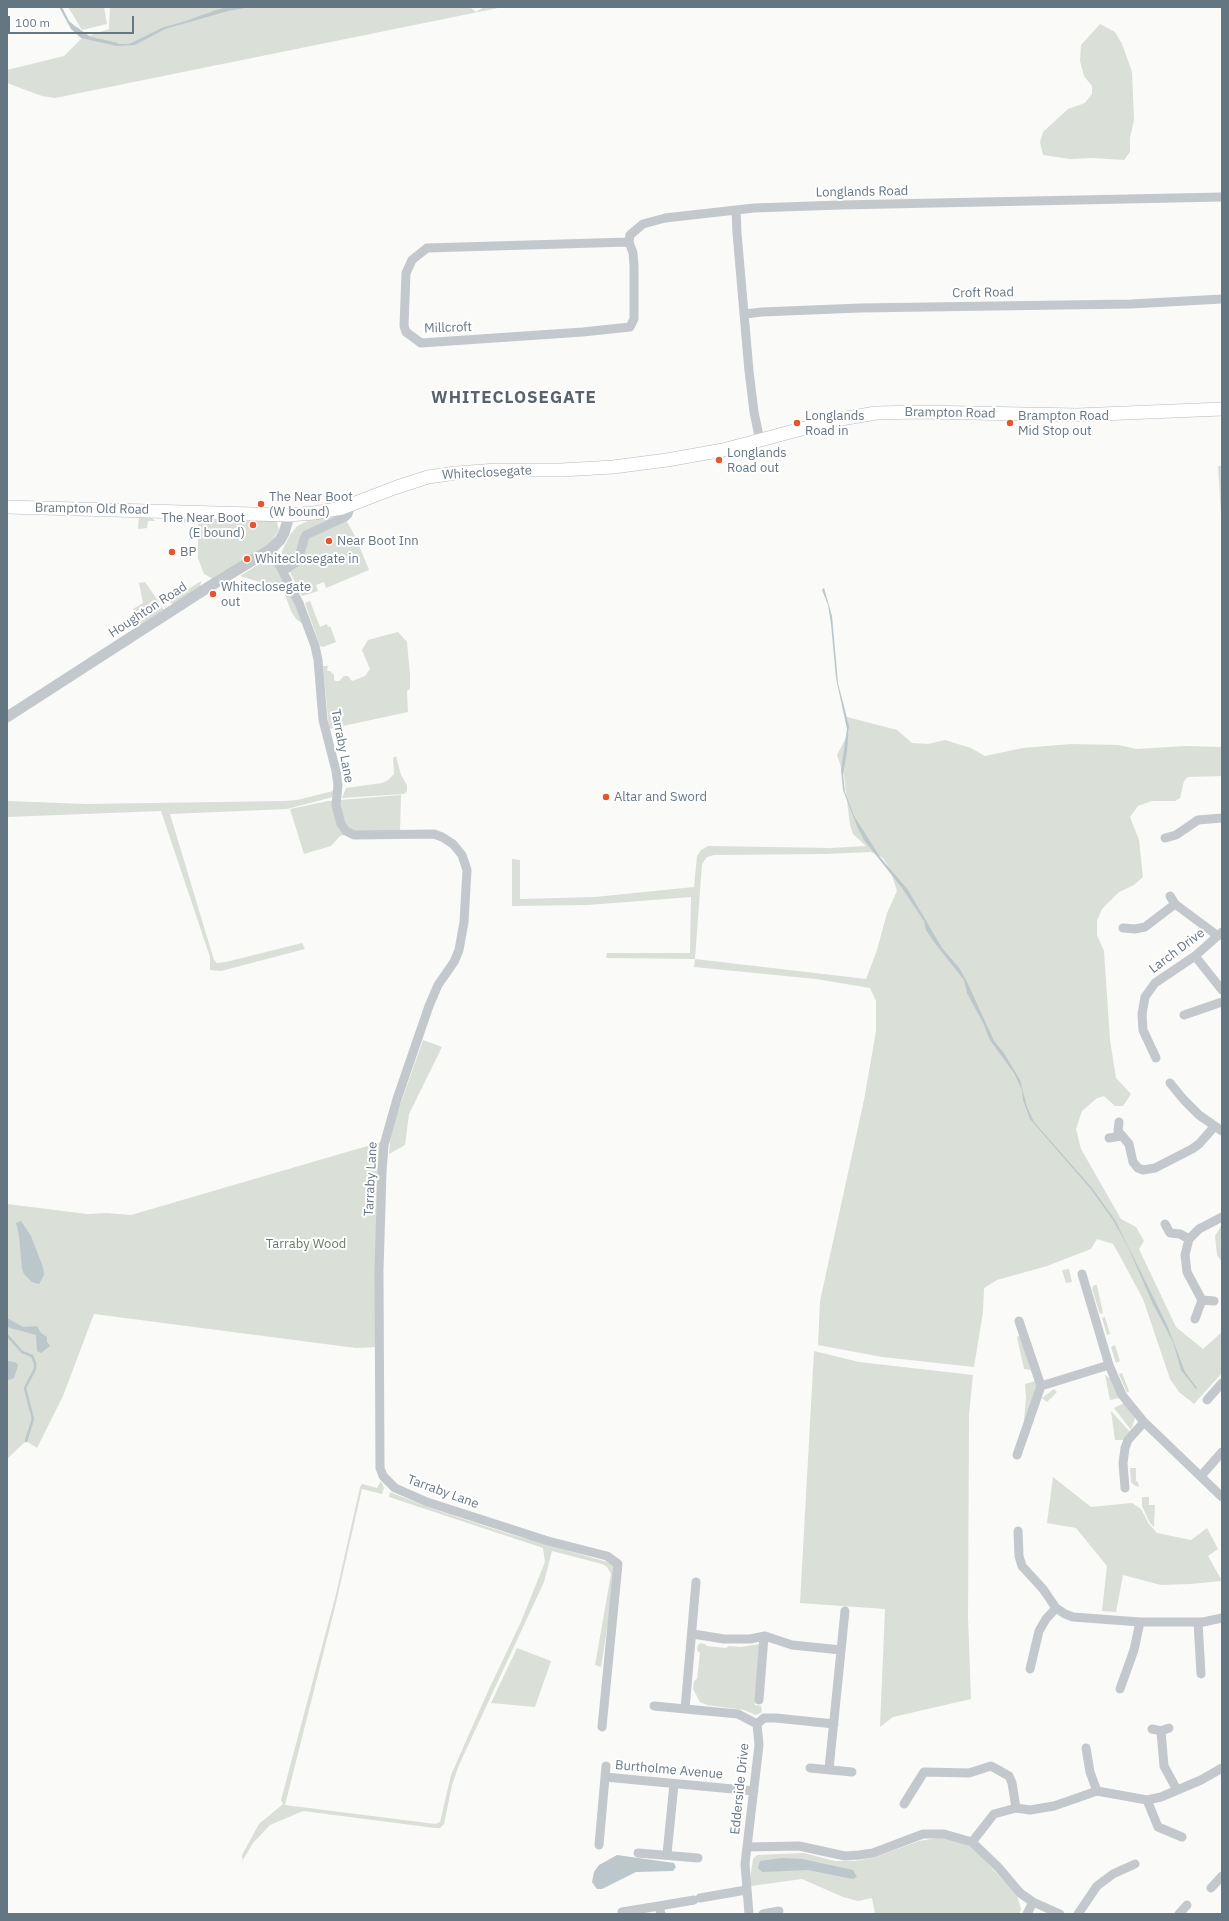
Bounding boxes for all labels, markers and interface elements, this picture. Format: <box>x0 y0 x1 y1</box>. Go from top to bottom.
scale bar <box>10 8 136 34</box>
text: 100 m <box>15 15 50 30</box>
street label: Longlands Road <box>816 183 908 201</box>
street label: Croft Road <box>952 285 1014 301</box>
street label: Millcroft <box>424 319 472 337</box>
district label: WHITECLOSEGATE <box>431 388 597 408</box>
street label: Brampton Road <box>904 404 996 422</box>
place label: Longlands Road in <box>805 408 865 439</box>
place label: Brampton Road Mid Stop out <box>1018 408 1109 439</box>
marker: Longlands Road in <box>792 418 802 428</box>
marker: Brampton Road Mid Stop out <box>1005 418 1015 428</box>
place label: Longlands Road out <box>727 445 787 476</box>
marker: Longlands Road out <box>714 455 724 465</box>
street label: Whiteclosegate <box>442 463 532 483</box>
place label: The Near Boot (W bound) <box>269 489 353 520</box>
marker: The Near Boot (W bound) <box>256 499 266 509</box>
street label: Brampton Old Road <box>35 500 149 518</box>
place label: The Near Boot (E bound) <box>161 510 245 541</box>
marker: The Near Boot (E bound) <box>248 520 258 530</box>
place label: Near Boot Inn <box>337 533 419 549</box>
marker: Near Boot Inn <box>324 536 334 546</box>
place label: BP <box>180 544 196 560</box>
marker: BP <box>167 547 177 557</box>
place label: Whiteclosegate in <box>255 551 359 567</box>
marker: Whiteclosegate in <box>242 554 252 564</box>
street label: Houghton Road <box>106 579 190 641</box>
place label: Whiteclosegate out <box>221 579 311 610</box>
marker: Whiteclosegate out <box>208 589 218 599</box>
street label: Tarraby Lane <box>327 708 357 784</box>
place label: Altar and Sword <box>614 789 707 805</box>
marker: Altar and Sword <box>601 792 611 802</box>
street label: Larch Drive <box>1146 925 1208 977</box>
street label: Tarraby Lane <box>361 1141 381 1217</box>
park label: Tarraby Wood <box>266 1236 346 1252</box>
street label: Tarraby Lane <box>405 1472 481 1512</box>
street label: Edderside Drive <box>727 1742 753 1836</box>
street label: Burtholme Avenue <box>614 1758 724 1782</box>

